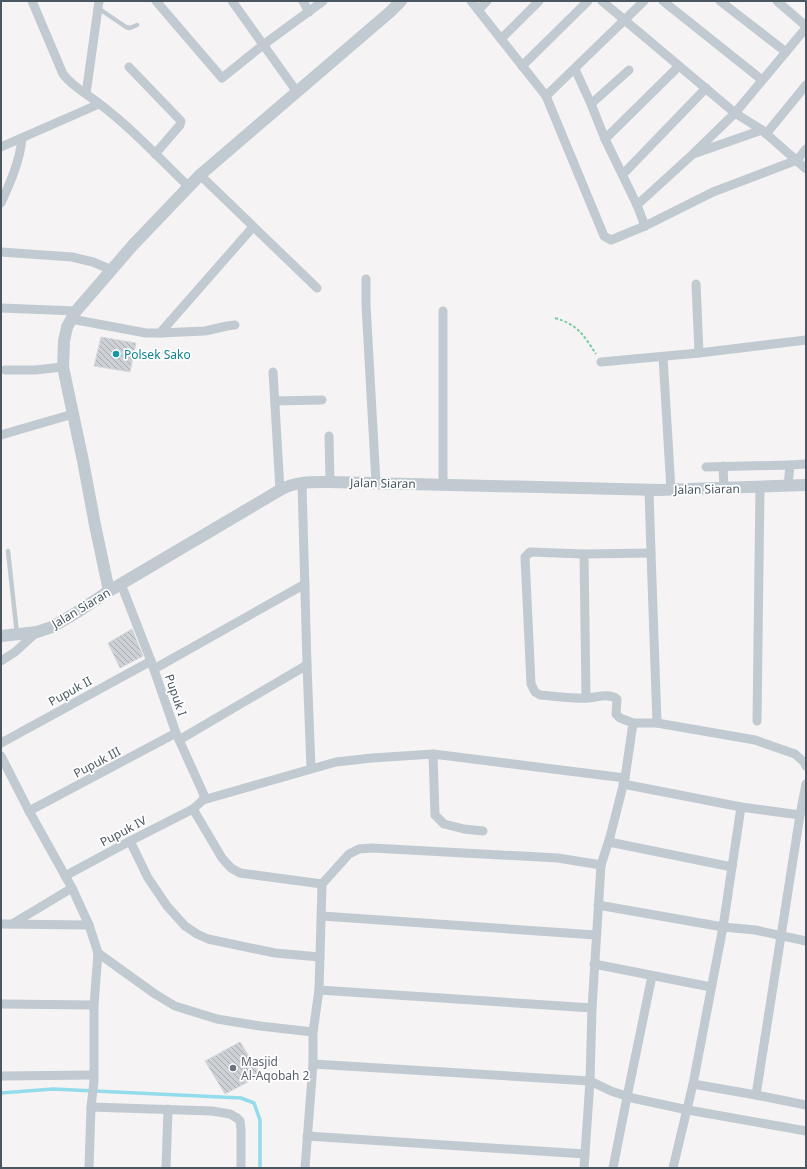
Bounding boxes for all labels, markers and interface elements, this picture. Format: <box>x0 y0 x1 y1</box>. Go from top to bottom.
place label: Polsek Sako <box>124 346 191 363</box>
marker: Polsek Sako <box>111 349 121 359</box>
street label: Jalan Siaran <box>349 474 416 492</box>
street label: Jalan Siaran <box>673 480 740 498</box>
street label: Jalan Siaran <box>48 584 114 633</box>
street label: Pupuk II <box>45 672 95 710</box>
street label: Pupuk I <box>161 672 191 718</box>
street label: Pupuk III <box>70 742 124 782</box>
street label: Pupuk IV <box>97 811 150 850</box>
place label: Masjid Al-Aqobah 2 <box>241 1053 310 1084</box>
marker: Masjid Al-Aqobah 2 <box>228 1063 238 1073</box>

